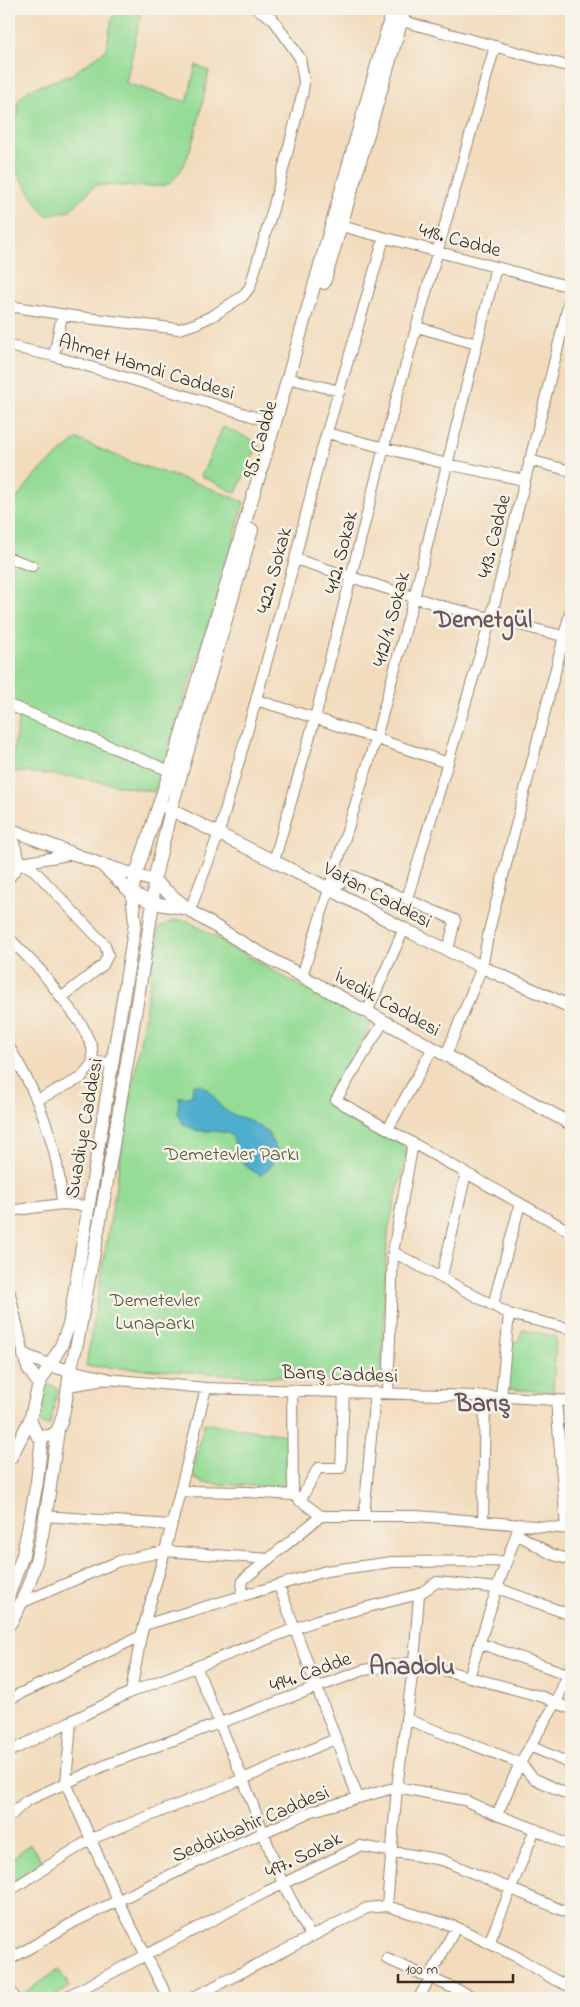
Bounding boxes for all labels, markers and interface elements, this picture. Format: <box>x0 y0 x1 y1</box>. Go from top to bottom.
street label: 418. Cadde <box>415 216 504 266</box>
street label: Ahmet Hamdi Caddesi <box>55 328 238 409</box>
street label: 95. Cadde <box>236 397 286 482</box>
street label: 413. Cadde <box>471 492 520 581</box>
street label: 412. Sokak <box>318 508 367 597</box>
street label: 422. Sokak <box>250 524 301 617</box>
street label: 412/1. Sokak <box>366 569 419 670</box>
district label: Demetgül <box>433 603 532 641</box>
street label: Vatan Caddesi <box>316 855 436 937</box>
street label: İvedik Caddesi <box>328 963 445 1045</box>
street label: Suadiye Caddesi <box>59 1056 112 1201</box>
park label: Demetevler Parkı <box>164 1141 299 1170</box>
park label: Demetevler Lunaparkı <box>109 1287 201 1339</box>
street label: Barış Caddesi <box>280 1359 399 1392</box>
district label: Barış <box>454 1387 511 1423</box>
street label: 494. Cadde <box>266 1645 356 1701</box>
district label: Anadolu <box>369 1650 455 1686</box>
street label: Seddübahir Caddesi <box>168 1779 334 1872</box>
street label: 497. Sokak <box>261 1825 348 1887</box>
scale bar <box>398 1952 512 1984</box>
text: 100 m <box>405 1959 438 1981</box>

